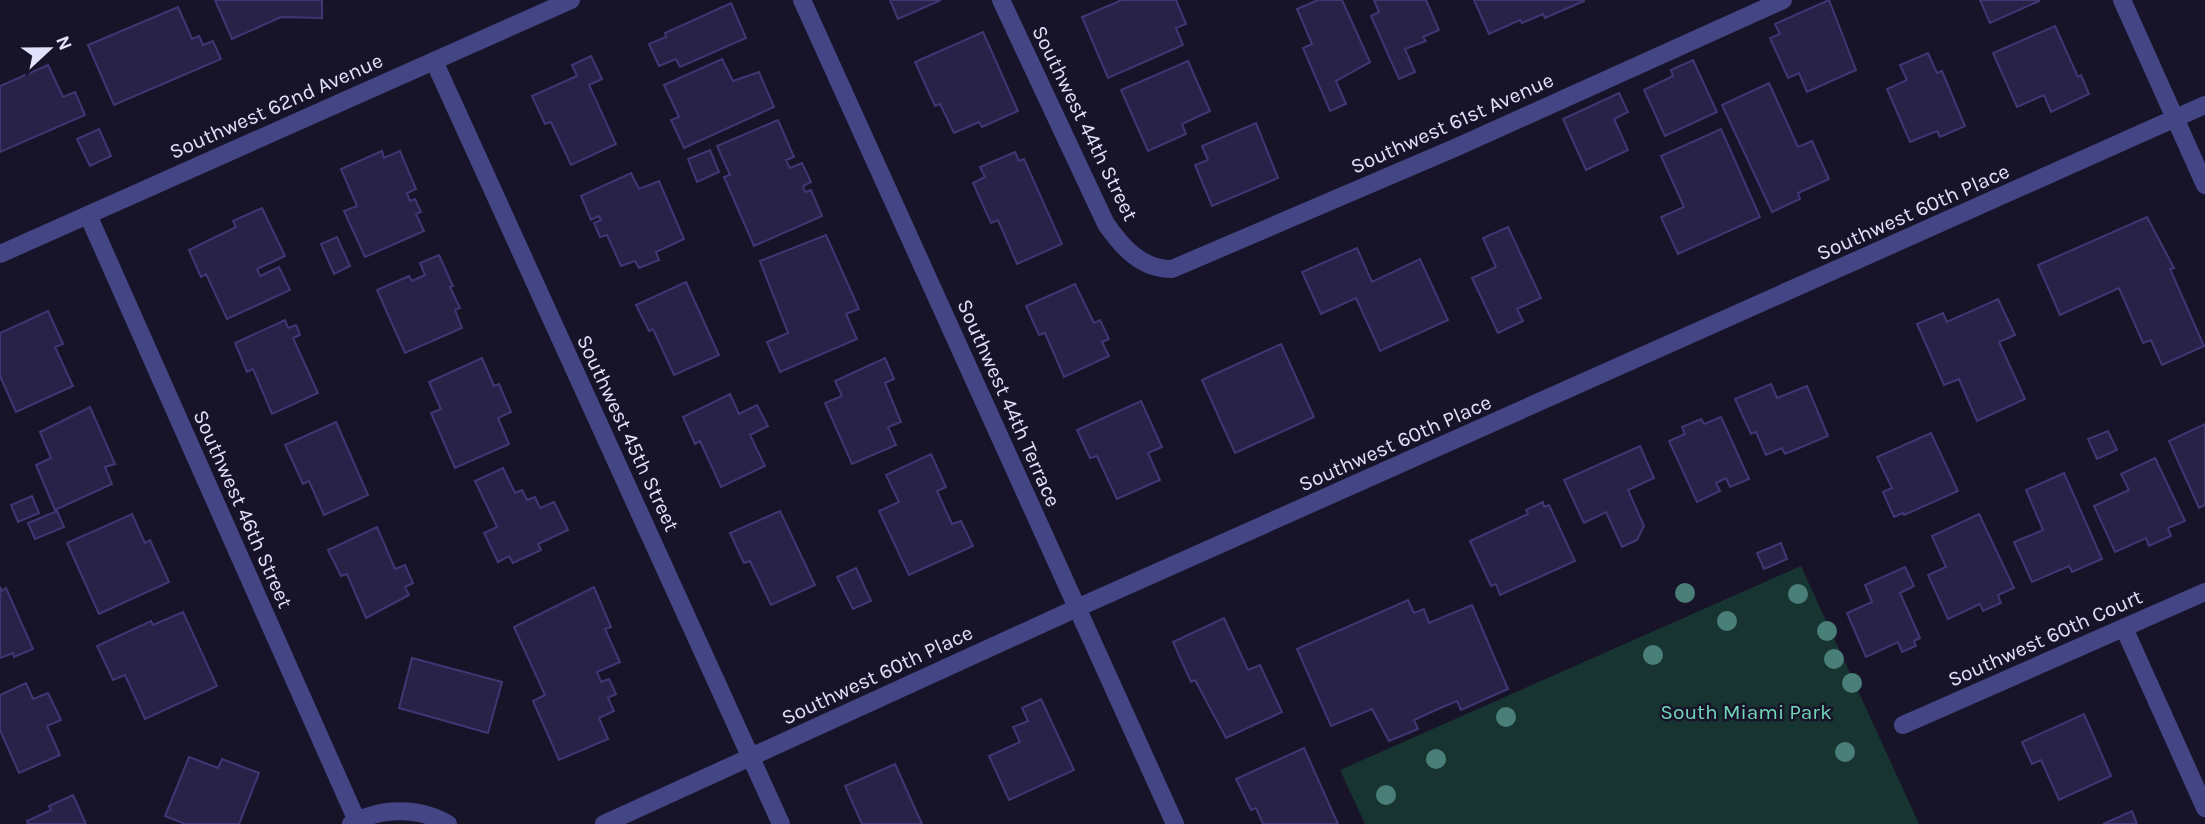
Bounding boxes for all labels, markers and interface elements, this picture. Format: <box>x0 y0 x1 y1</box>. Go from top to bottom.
north arrow <box>14 14 84 84</box>
street label: Southwest 44th Street <box>1027 22 1143 225</box>
text: N <box>51 33 77 53</box>
street label: Southwest 62nd Avenue <box>166 48 386 164</box>
street label: Southwest 61st Avenue <box>1347 67 1557 179</box>
street label: Southwest 60th Place <box>1813 159 2013 265</box>
street label: Southwest 44th Terrace <box>952 296 1066 510</box>
street label: Southwest 45th Street <box>572 331 684 535</box>
street label: Southwest 60th Place <box>1295 390 1495 496</box>
street label: Southwest 46th Street <box>188 406 298 612</box>
street label: Southwest 60th Court <box>1944 584 2146 692</box>
street label: Southwest 60th Place <box>778 620 976 730</box>
park label: South Miami Park <box>1660 700 1832 724</box>

